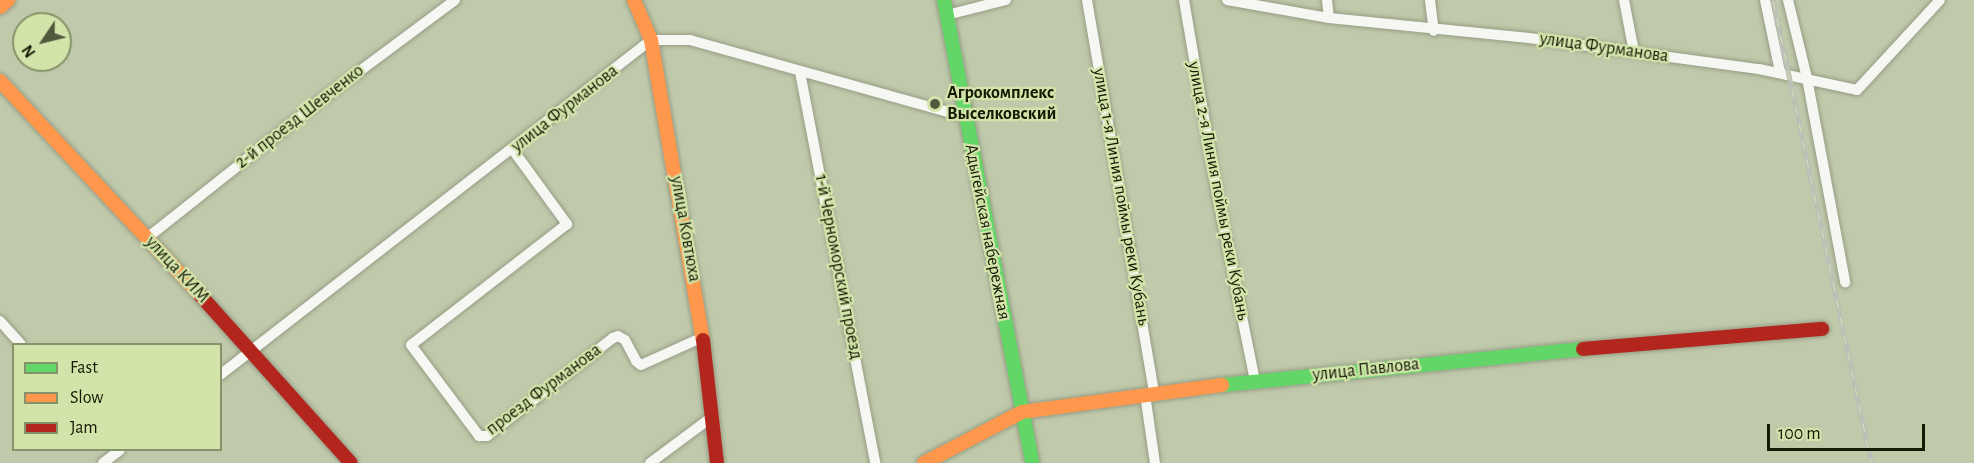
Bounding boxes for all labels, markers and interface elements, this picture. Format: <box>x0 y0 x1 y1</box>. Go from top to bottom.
north arrow <box>12 12 72 72</box>
street label: улица Фурманова <box>1538 28 1670 68</box>
text: N <box>19 42 39 60</box>
street label: 2-й проезд Шевченко <box>232 60 368 174</box>
street label: улица 2-я Линия поймы реки Кубань <box>1182 60 1254 322</box>
street label: улица Фурманова <box>507 61 623 157</box>
street label: улица 1-я Линия поймы реки Кубань <box>1088 67 1154 327</box>
place label: Агрокомплекс Выселковский <box>947 83 1056 125</box>
marker: Агрокомплекс Выселковский <box>928 97 942 111</box>
street label: Адыгейская набережная <box>959 142 1015 322</box>
street label: 1-й Черноморский проезд <box>809 173 867 361</box>
street label: улица Ковтюха <box>665 174 705 284</box>
street label: улица КИМ <box>141 232 213 308</box>
street label: проезд Фурманова <box>482 340 606 440</box>
legend <box>12 343 222 451</box>
street label: улица Павлова <box>1312 354 1420 386</box>
text: Fast <box>70 359 98 377</box>
text: Slow <box>70 389 103 407</box>
scale bar <box>1770 412 1928 450</box>
text: Jam <box>70 419 98 437</box>
text: 100 m <box>1778 425 1821 443</box>

